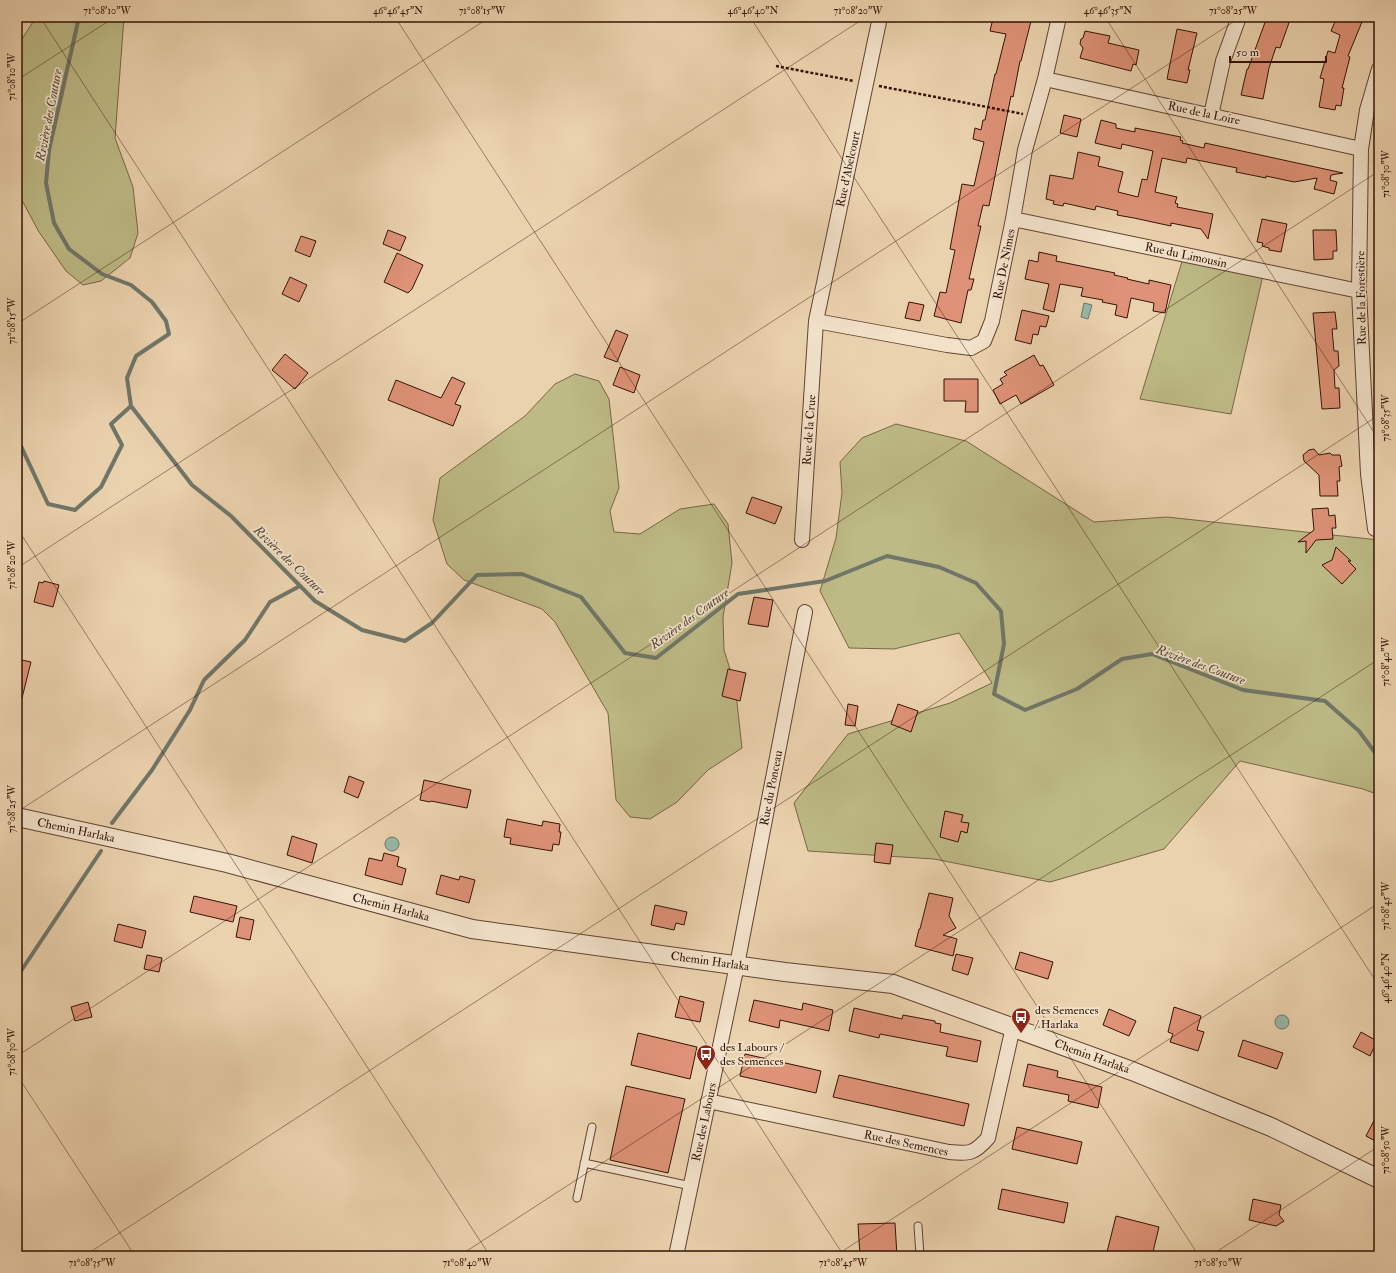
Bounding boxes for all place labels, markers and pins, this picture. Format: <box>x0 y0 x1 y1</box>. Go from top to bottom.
place label: des Semences / Harlaka <box>1034 1003 1099 1032</box>
bus stop icon: des Semences / Harlaka <box>1010 1006 1032 1034</box>
place label: des Labours / des Semences <box>720 1040 785 1069</box>
bus stop icon: des Labours / des Semences <box>695 1043 717 1071</box>

